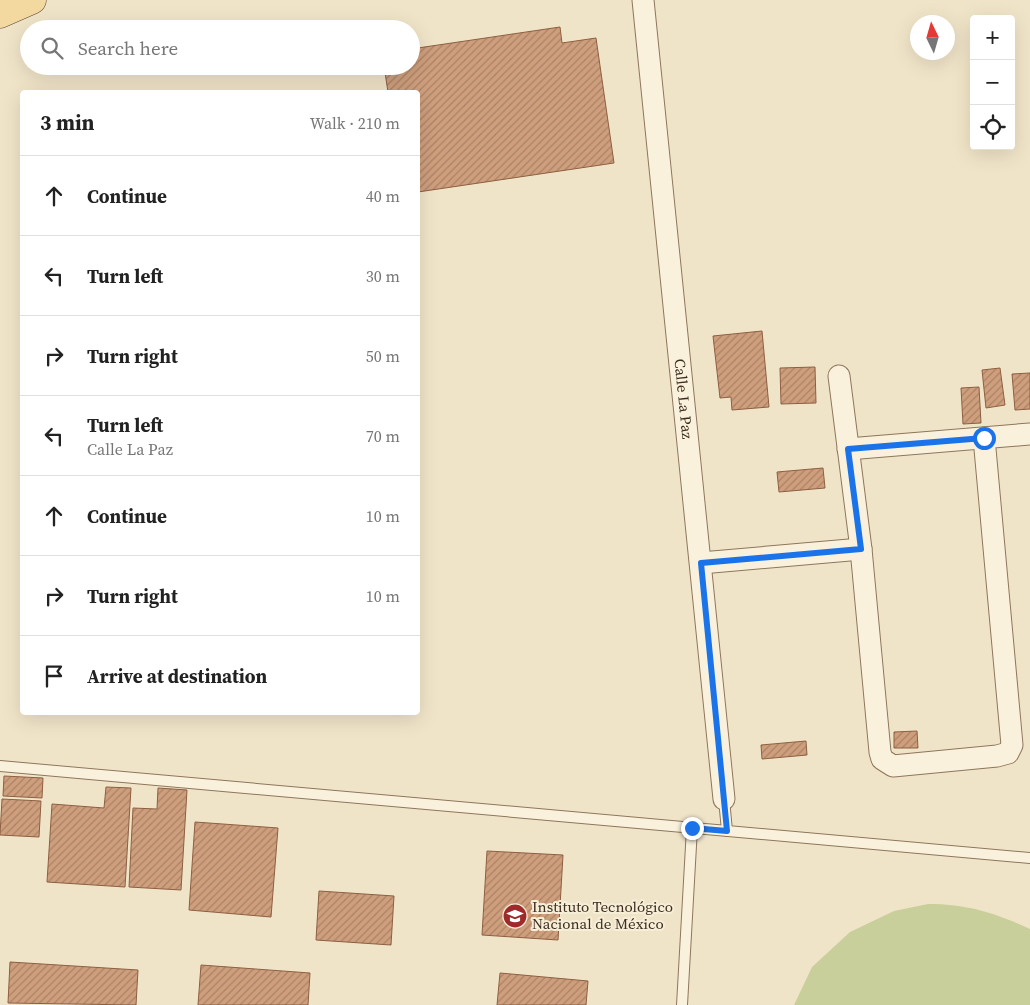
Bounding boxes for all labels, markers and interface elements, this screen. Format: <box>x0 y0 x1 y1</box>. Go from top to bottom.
north arrow <box>910 15 955 60</box>
map controls <box>970 15 1015 150</box>
button: + <box>970 15 1015 60</box>
search box <box>20 20 420 75</box>
icon: search <box>38 34 66 62</box>
text: Search here <box>78 35 178 61</box>
button: − <box>970 60 1015 105</box>
button: locate <box>970 105 1015 150</box>
text: 3 min <box>40 108 95 137</box>
text: Walk · 210 m <box>310 112 400 134</box>
icon: ahead <box>40 182 68 210</box>
text: Continue <box>87 183 167 209</box>
text: 40 m <box>366 185 400 207</box>
icon: left <box>40 262 68 290</box>
text: Turn left <box>87 263 163 289</box>
text: 30 m <box>366 265 400 287</box>
icon: right <box>40 342 68 370</box>
text: Turn right <box>87 343 178 369</box>
text: 50 m <box>366 345 400 367</box>
street label: Calle La Paz <box>669 358 698 440</box>
text: Turn left <box>87 412 163 438</box>
icon: left <box>40 422 68 450</box>
text: 70 m <box>366 425 400 447</box>
route start <box>973 427 996 450</box>
text: Calle La Paz <box>87 438 173 460</box>
icon: ahead <box>40 502 68 530</box>
text: Continue <box>87 503 167 529</box>
text: 10 m <box>366 505 400 527</box>
icon: right <box>40 582 68 610</box>
text: Turn right <box>87 583 178 609</box>
text: 10 m <box>366 585 400 607</box>
icon: arrive <box>40 662 68 690</box>
text: Arrive at destination <box>87 663 267 689</box>
route end <box>681 817 704 840</box>
place label: Instituto Tecnológico Nacional de México <box>532 896 673 934</box>
school or university icon: Instituto Tecnológico Nacional de México <box>502 903 528 929</box>

